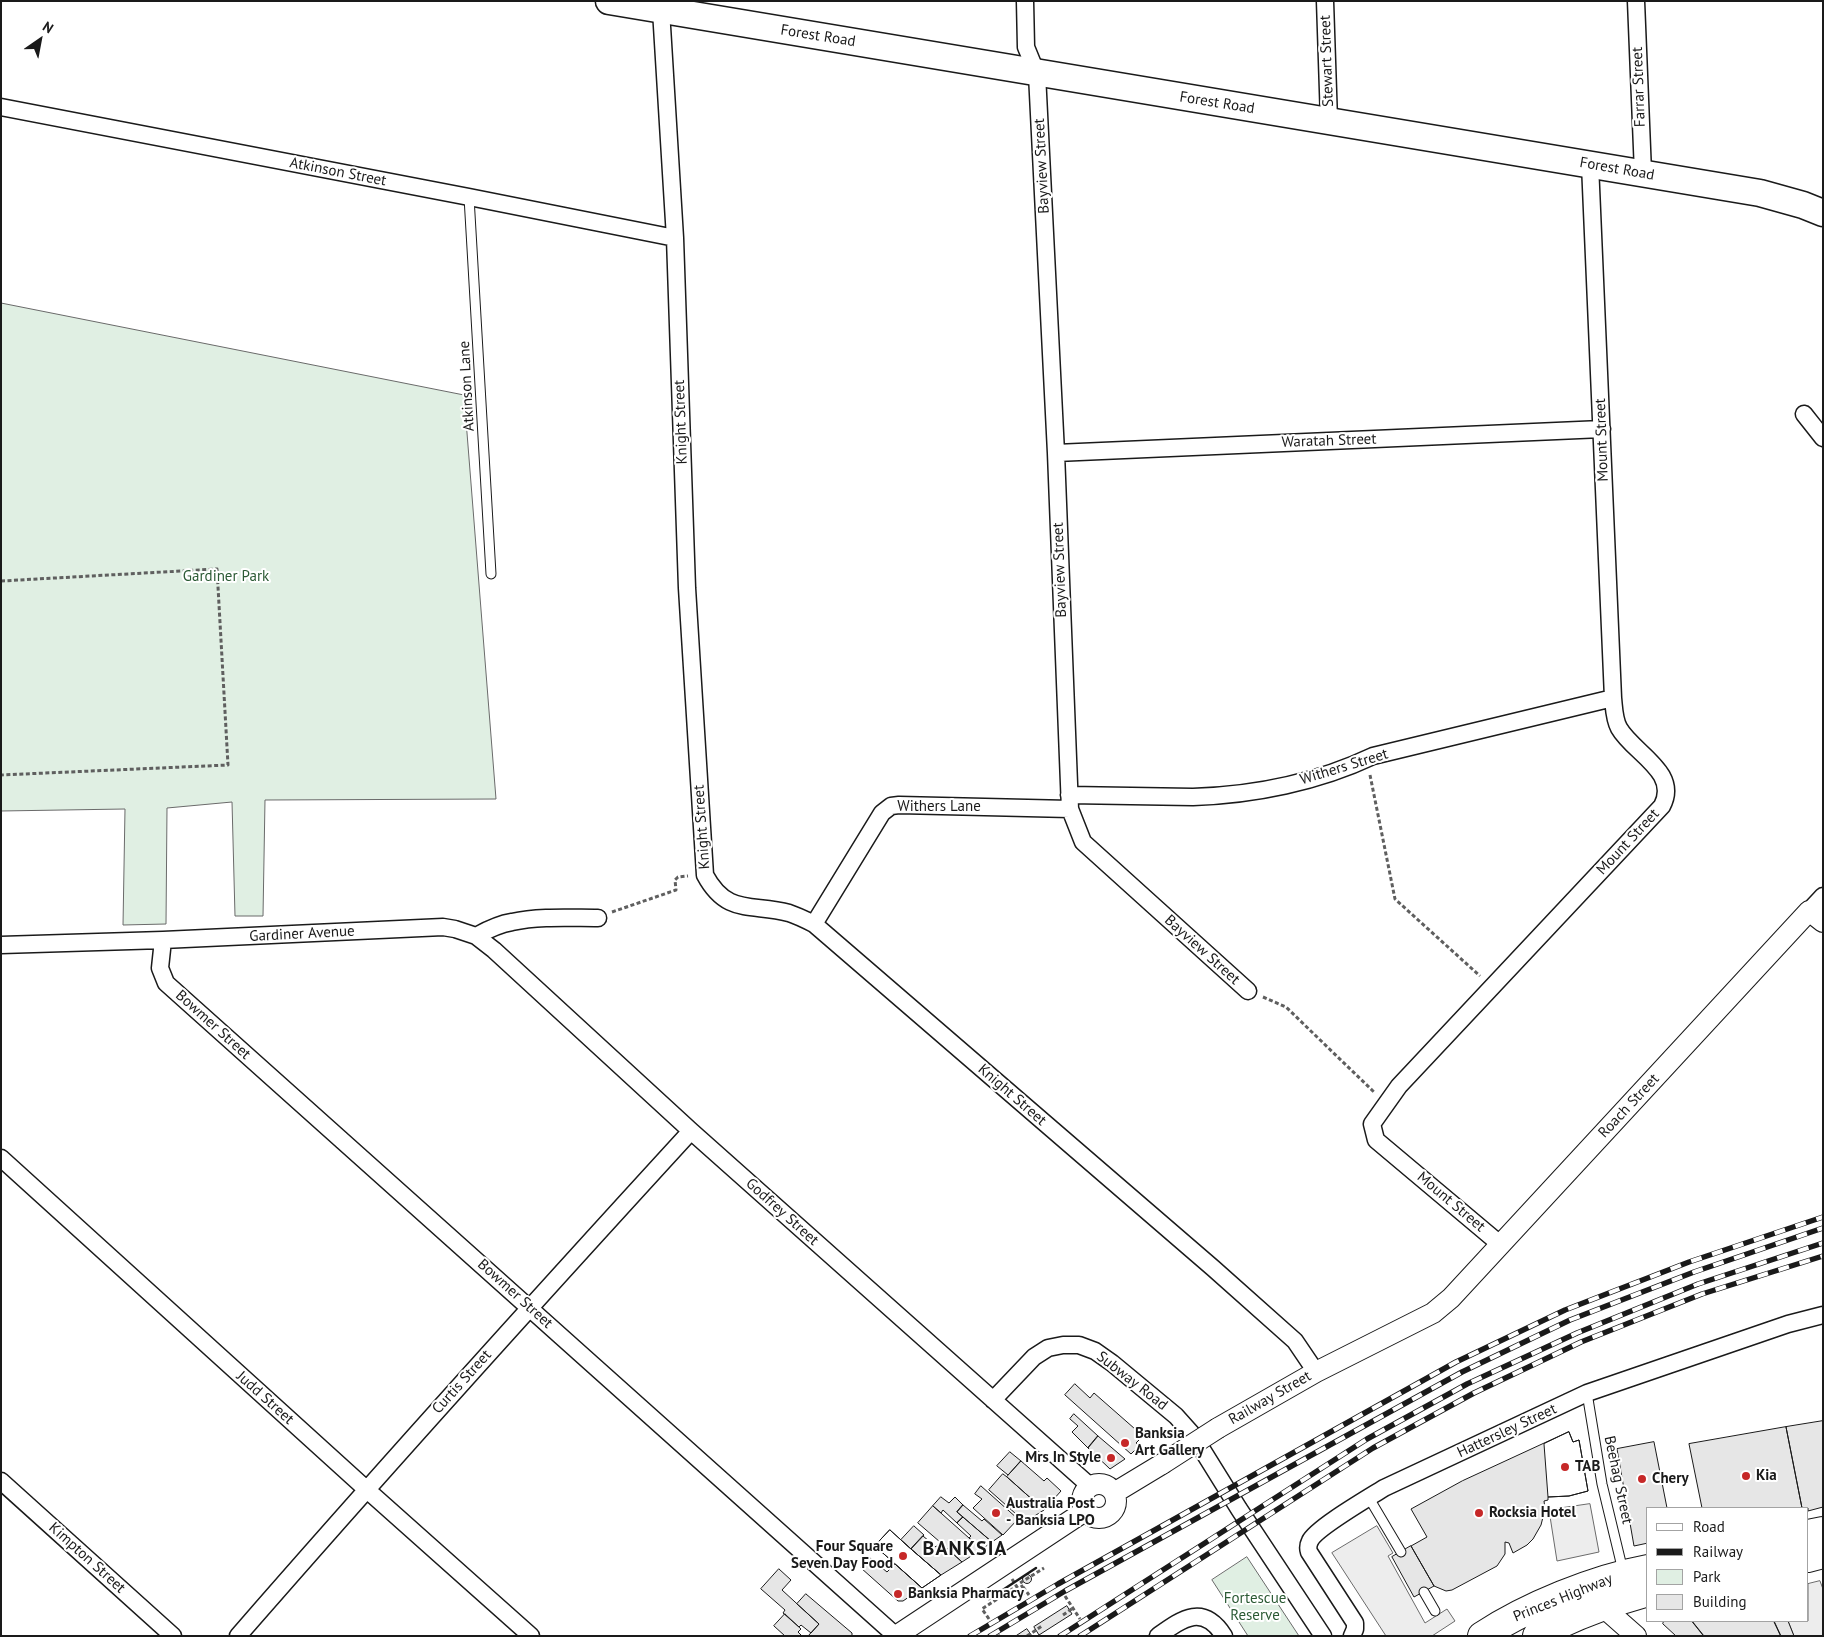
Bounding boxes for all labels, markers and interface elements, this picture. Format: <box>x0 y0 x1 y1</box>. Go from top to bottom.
north arrow <box>15 15 65 65</box>
street label: Stewart Street <box>1316 15 1338 107</box>
text: N <box>39 17 57 37</box>
street label: Forest Road <box>779 21 857 51</box>
street label: Farrar Street <box>1629 47 1649 127</box>
street label: Forest Road <box>1178 88 1256 118</box>
street label: Bayview Street <box>1031 118 1053 214</box>
street label: Atkinson Street <box>288 154 388 190</box>
street label: Forest Road <box>1578 154 1656 184</box>
street label: Atkinson Lane <box>456 340 478 432</box>
street label: Knight Street <box>671 379 691 465</box>
street label: Mount Street <box>1592 398 1612 482</box>
street label: Waratah Street <box>1281 430 1377 452</box>
street label: Bayview Street <box>1049 522 1071 618</box>
park label: Gardiner Park <box>183 568 269 586</box>
street label: Withers Street <box>1298 745 1390 789</box>
street label: Knight Street <box>690 784 714 870</box>
street label: Withers Lane <box>897 798 981 816</box>
street label: Mount Street <box>1593 805 1663 879</box>
street label: Bayview Street <box>1161 911 1243 989</box>
street label: Gardiner Avenue <box>249 922 355 946</box>
street label: Bowmer Street <box>172 987 254 1063</box>
street label: Knight Street <box>974 1060 1050 1130</box>
street label: Roach Street <box>1595 1070 1663 1142</box>
street label: Mount Street <box>1413 1168 1489 1236</box>
street label: Godfrey Street <box>742 1175 822 1249</box>
street label: Bowmer Street <box>474 1256 556 1332</box>
street label: Curtis Street <box>429 1346 495 1418</box>
street label: Subway Road <box>1093 1348 1171 1414</box>
street label: Railway Street <box>1225 1367 1315 1429</box>
street label: Judd Street <box>233 1368 297 1428</box>
street label: Hattersley Street <box>1454 1400 1560 1462</box>
place label: Banksia Art Gallery <box>1135 1425 1204 1460</box>
street label: Beehag Street <box>1600 1434 1636 1526</box>
marker: Banksia Art Gallery <box>1119 1437 1131 1449</box>
place label: Mrs In Style <box>1025 1449 1101 1467</box>
marker: Mrs In Style <box>1105 1452 1117 1464</box>
place label: TAB <box>1575 1458 1600 1476</box>
marker: TAB <box>1559 1461 1571 1473</box>
place label: Kia <box>1756 1467 1777 1485</box>
place label: Chery <box>1652 1470 1689 1488</box>
marker: Kia <box>1740 1470 1752 1482</box>
marker: Chery <box>1636 1473 1648 1485</box>
place label: Australia Post - Banksia LPO <box>1006 1495 1095 1530</box>
place label: Rocksia Hotel <box>1489 1504 1576 1522</box>
marker: Australia Post - Banksia LPO <box>990 1507 1002 1519</box>
marker: Rocksia Hotel <box>1473 1507 1485 1519</box>
legend <box>1646 1507 1809 1622</box>
text: Road <box>1693 1517 1725 1536</box>
street label: Kimpton Street <box>45 1519 129 1597</box>
district label: BANKSIA <box>922 1537 1008 1561</box>
place label: Four Square Seven Day Food <box>791 1538 893 1573</box>
text: Railway <box>1693 1542 1743 1561</box>
marker: Four Square Seven Day Food <box>897 1550 909 1562</box>
text: Park <box>1693 1567 1721 1586</box>
street label: Princes Highway <box>1511 1570 1615 1626</box>
place label: Banksia Pharmacy <box>908 1585 1024 1603</box>
marker: Banksia Pharmacy <box>892 1588 904 1600</box>
park label: Fortescue Reserve <box>1224 1590 1286 1625</box>
text: Building <box>1693 1592 1747 1611</box>

